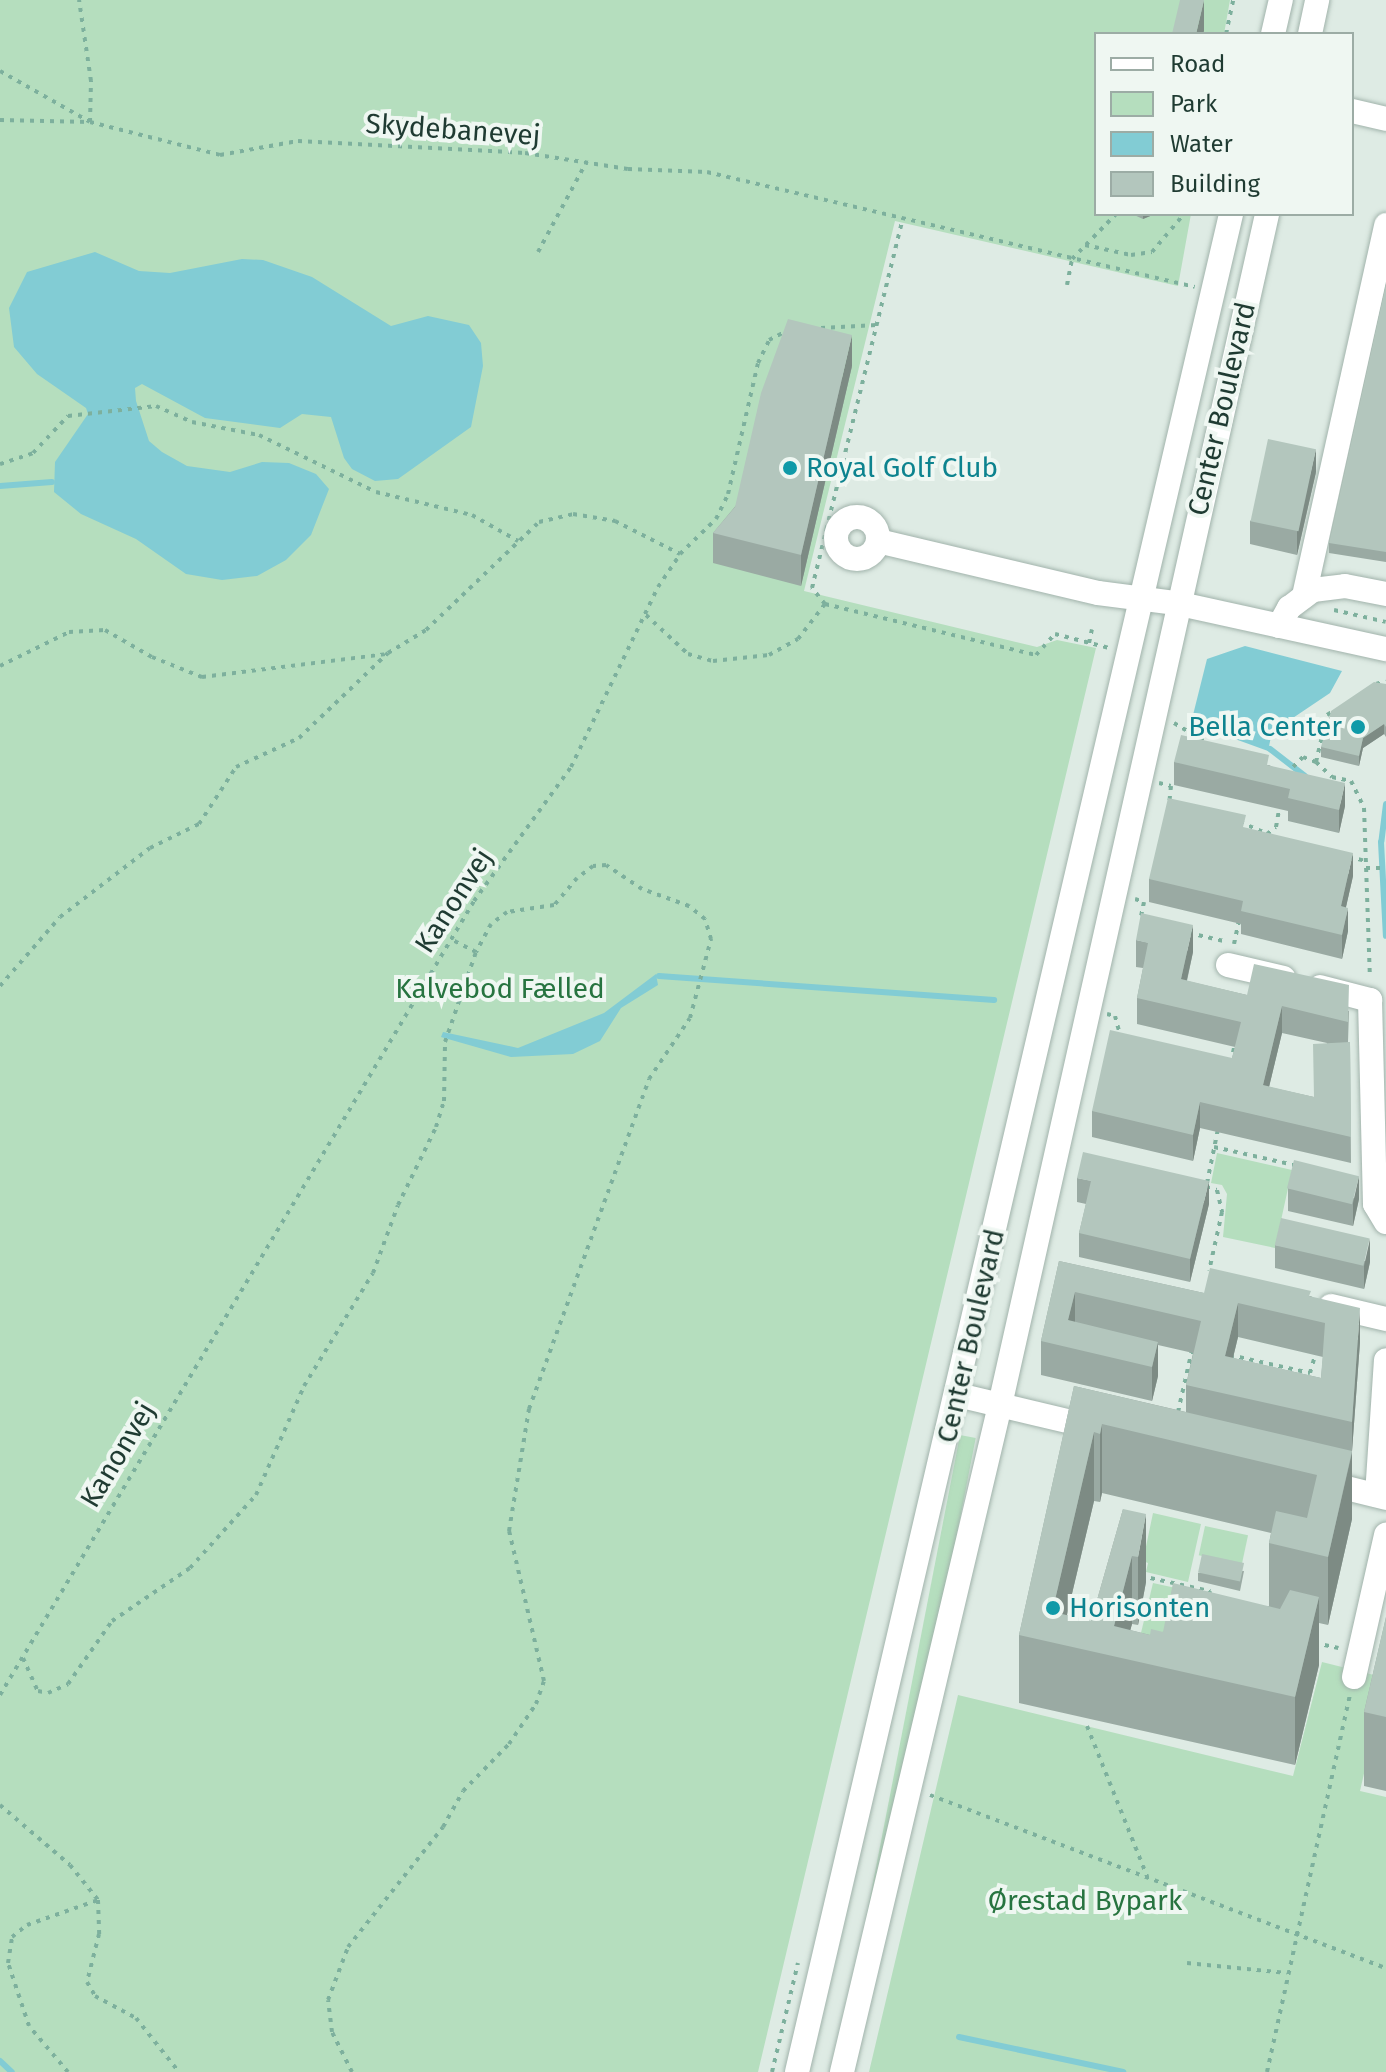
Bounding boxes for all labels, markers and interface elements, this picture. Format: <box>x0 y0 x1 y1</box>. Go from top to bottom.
legend <box>1094 32 1354 216</box>
text: Road <box>1170 50 1225 78</box>
text: Park <box>1170 90 1217 118</box>
street label: Skydebanevej <box>364 107 542 153</box>
text: Water <box>1170 130 1233 158</box>
text: Building <box>1170 170 1260 198</box>
street label: Center Boulevard <box>1181 299 1263 519</box>
place label: Royal Golf Club <box>806 451 998 485</box>
marker: Royal Golf Club <box>781 459 799 477</box>
place label: Bella Center <box>1188 710 1342 744</box>
marker: Bella Center <box>1349 718 1367 736</box>
street label: Kanonvej <box>408 843 500 959</box>
park label: Kalvebod Fælled <box>395 972 605 1006</box>
street label: Center Boulevard <box>930 1226 1012 1446</box>
street label: Kanonvej <box>73 1396 163 1514</box>
place label: Horisonten <box>1069 1591 1210 1625</box>
marker: Horisonten <box>1044 1599 1062 1617</box>
park label: Ørestad Bypark <box>988 1884 1182 1918</box>

